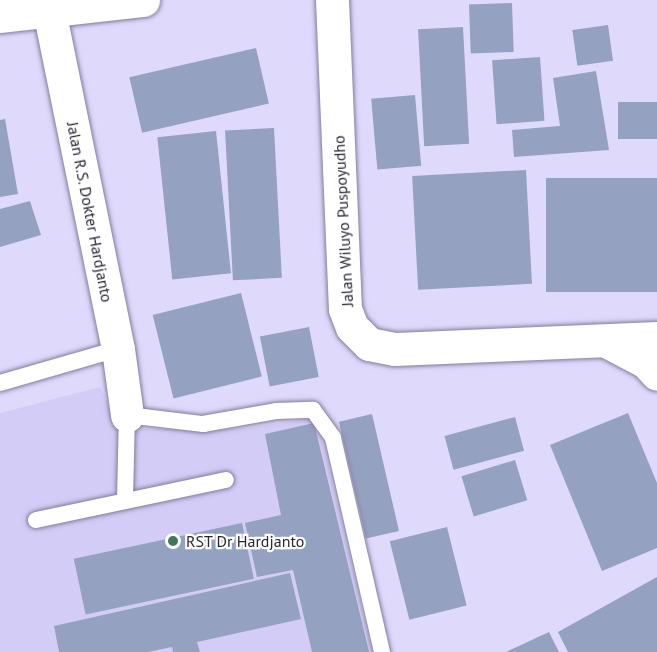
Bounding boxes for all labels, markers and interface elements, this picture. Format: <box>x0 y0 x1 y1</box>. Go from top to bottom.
street label: Jalan R.S. Dokter Hardjanto <box>63 120 117 304</box>
street label: Jalan Wiluyo Puspoyudho <box>329 135 357 307</box>
place label: RST Dr Hardjanto <box>186 531 305 551</box>
marker: RST Dr Hardjanto <box>164 532 182 550</box>

